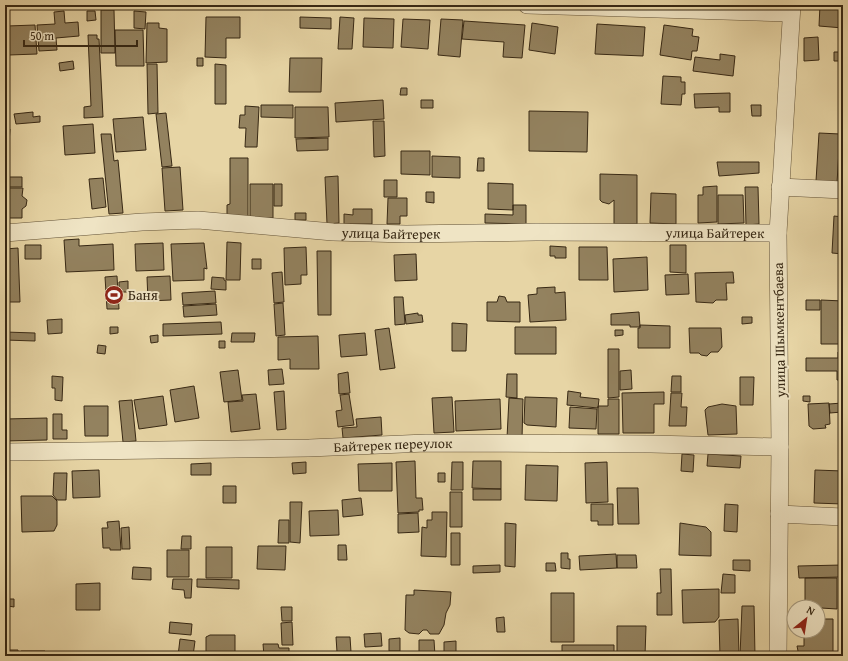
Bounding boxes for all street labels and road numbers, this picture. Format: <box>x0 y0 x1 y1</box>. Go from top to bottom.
street label: улица Байтерек <box>340 222 441 244</box>
street label: улица Байтерек <box>665 223 765 243</box>
street label: улица Шымкентбаева <box>768 262 790 399</box>
street label: Байтерек переулок <box>333 433 453 457</box>

